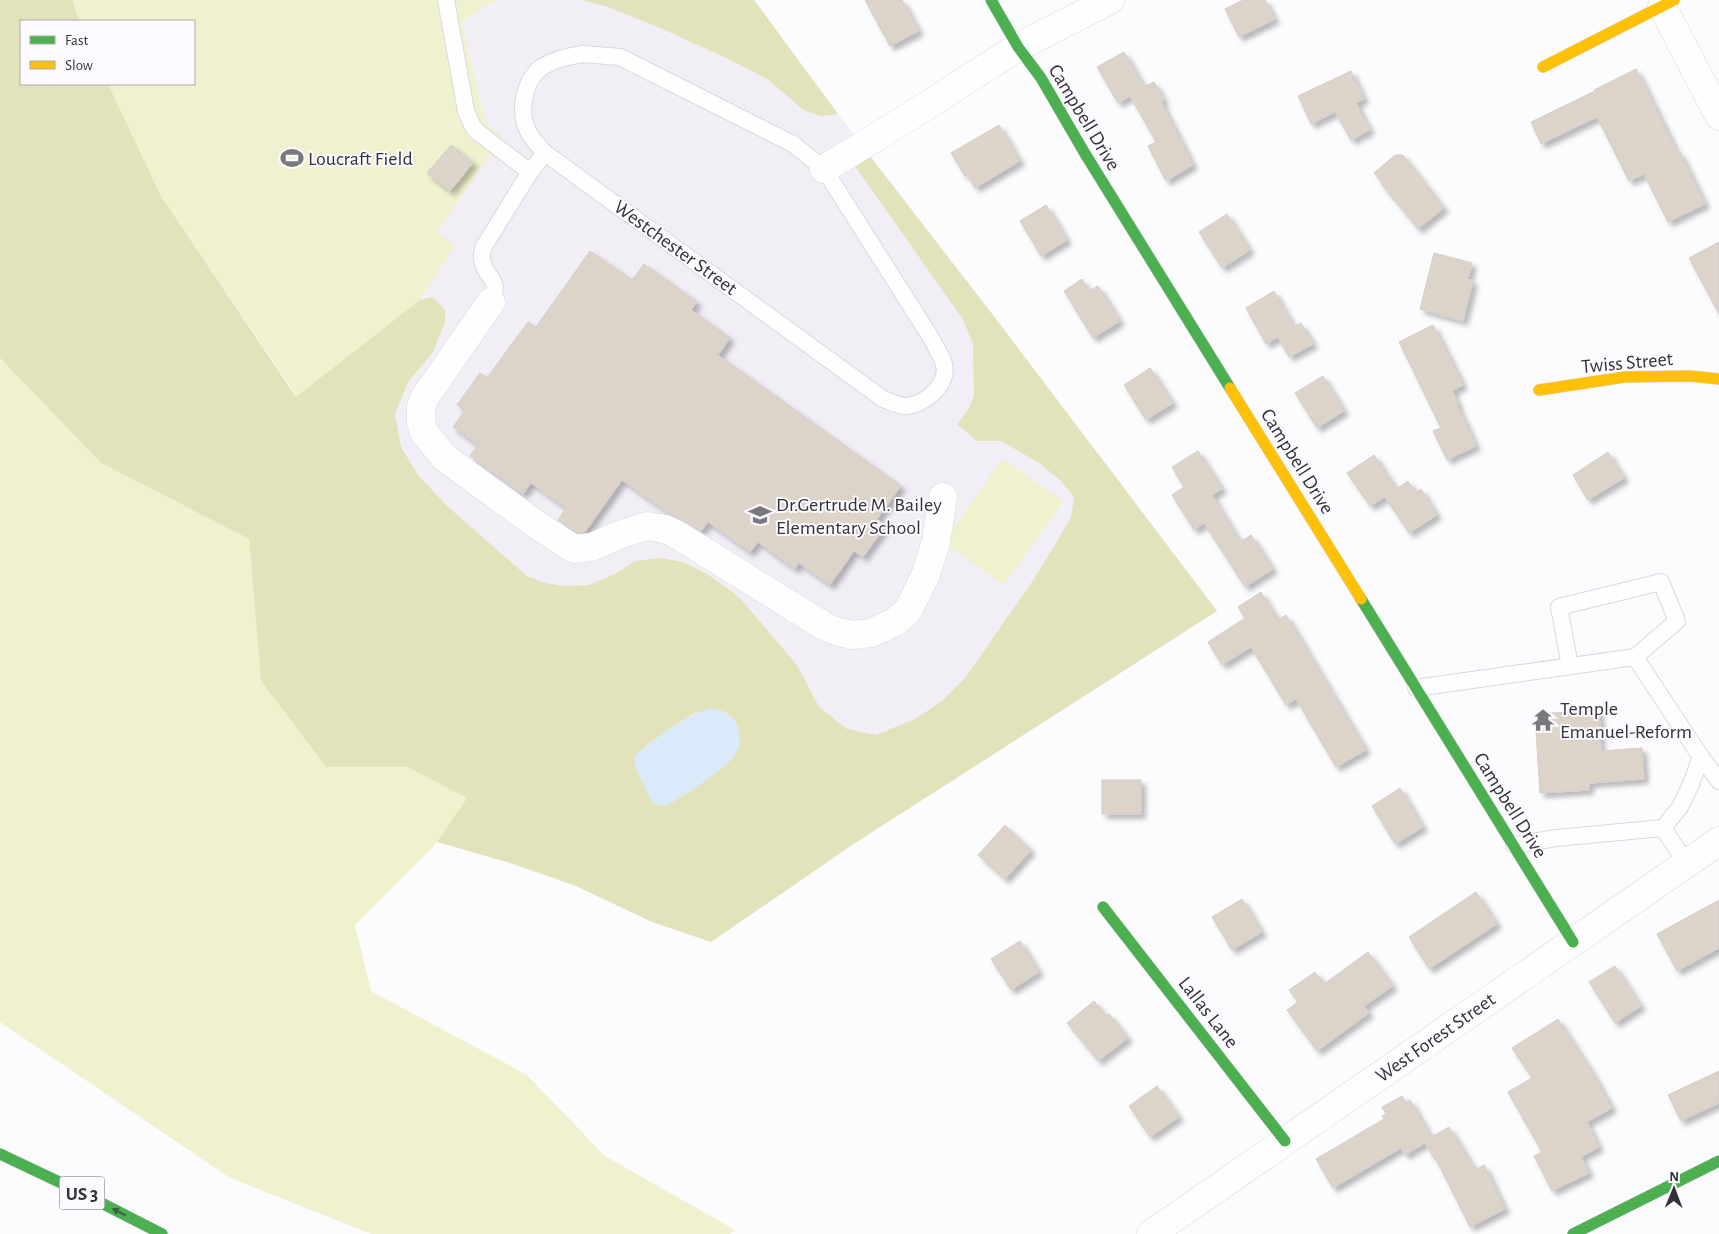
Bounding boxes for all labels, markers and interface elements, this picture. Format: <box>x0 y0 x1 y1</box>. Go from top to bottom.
legend <box>20 20 195 85</box>
text: Fast <box>65 33 89 48</box>
text: Slow <box>65 58 93 73</box>
street label: Campbell Drive <box>1045 61 1124 174</box>
sports icon: Loucraft Field <box>279 145 305 171</box>
place label: Loucraft Field <box>308 149 413 169</box>
street label: Westchester Street <box>610 197 741 299</box>
street label: Twiss Street <box>1580 349 1674 377</box>
street label: Campbell Drive <box>1257 405 1337 518</box>
place label: Dr.Gertrude M. Bailey Elementary School <box>776 495 942 538</box>
school or university icon: Dr.Gertrude M. Bailey Elementary School <box>747 502 773 528</box>
place label: Temple Emanuel-Reform <box>1560 699 1692 742</box>
temple icon: Temple Emanuel-Reform <box>1530 707 1556 733</box>
street label: Campbell Drive <box>1470 749 1550 862</box>
street label: Lallas Lane <box>1174 973 1242 1052</box>
street label: West Forest Street <box>1372 989 1499 1086</box>
north arrow <box>1649 1164 1699 1214</box>
text: N <box>1669 1170 1679 1184</box>
road number: US 3 <box>59 1176 104 1210</box>
one-way arrow <box>112 1208 126 1216</box>

